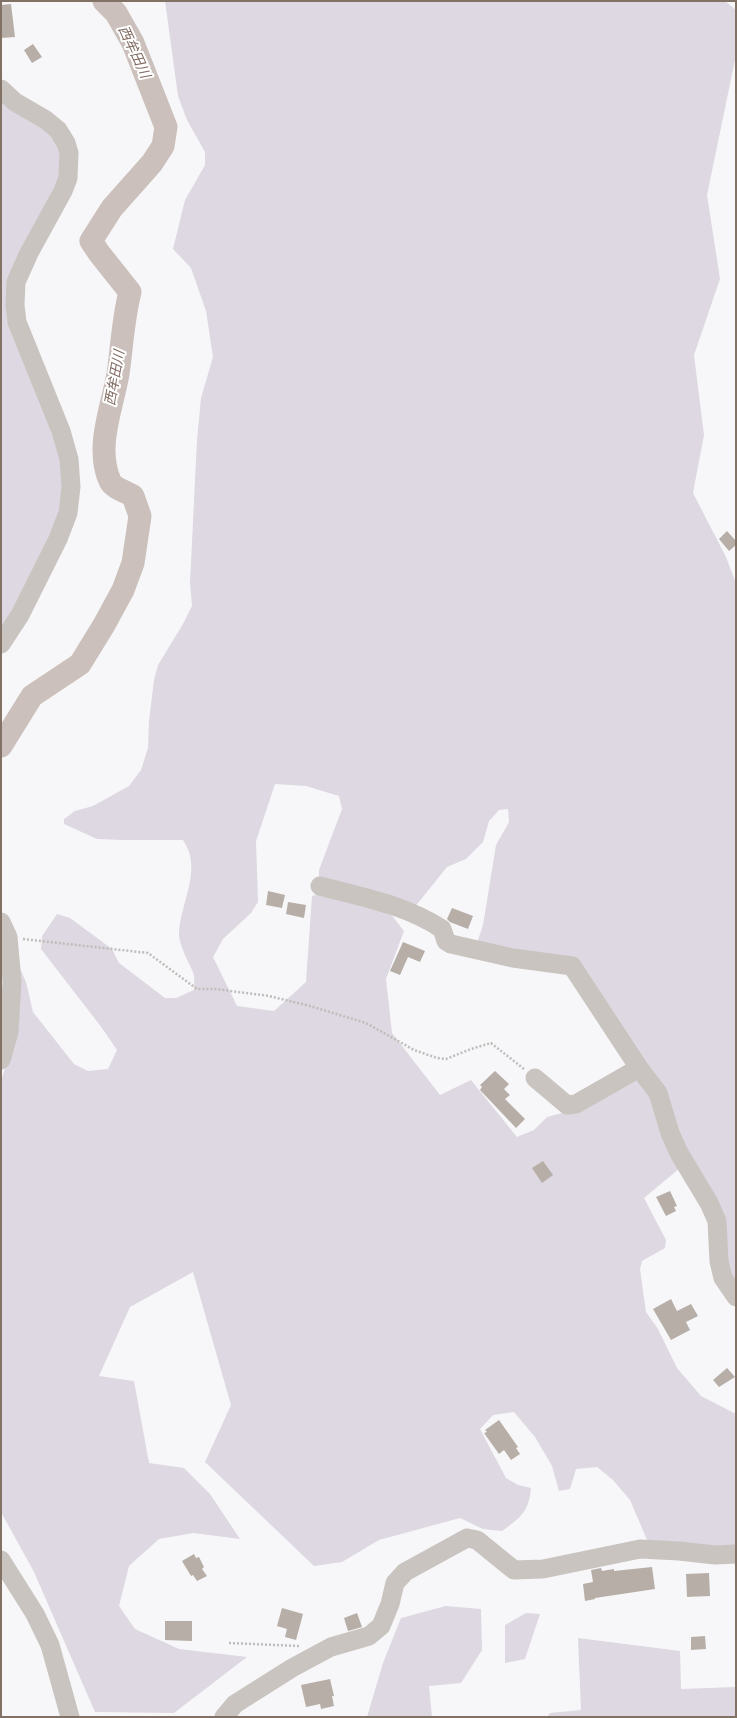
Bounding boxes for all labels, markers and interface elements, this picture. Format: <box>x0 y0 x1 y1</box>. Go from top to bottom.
water label: 西牟田川 <box>115 23 153 81</box>
water label: 西牟田川 <box>102 349 128 407</box>

